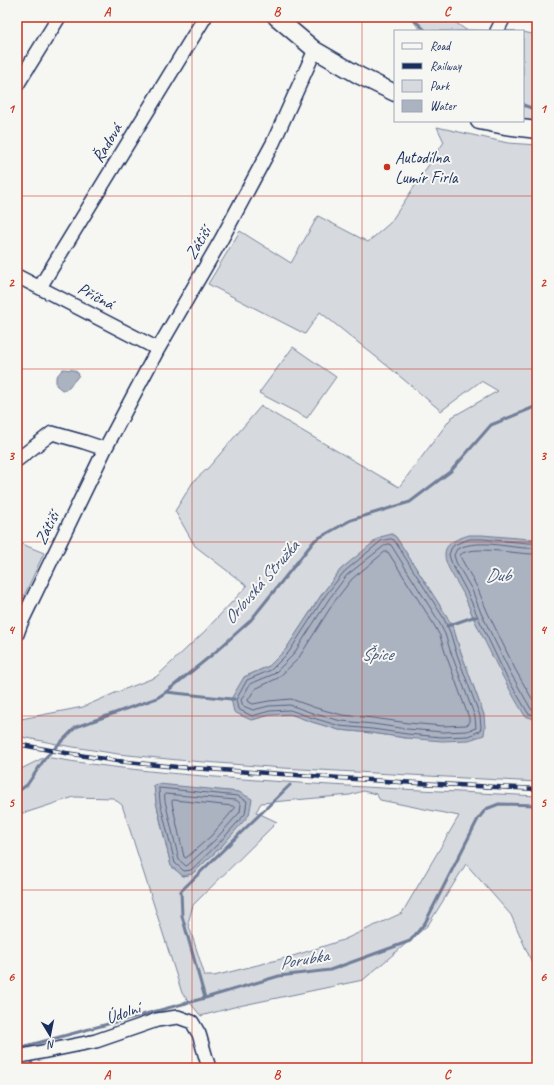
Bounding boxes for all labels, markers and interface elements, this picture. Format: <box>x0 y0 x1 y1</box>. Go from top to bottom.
text: A <box>104 4 112 20</box>
text: B <box>274 4 282 20</box>
text: C <box>444 4 452 20</box>
legend <box>394 30 524 122</box>
text: Road <box>430 38 452 54</box>
text: Railway <box>430 58 462 74</box>
text: Park <box>430 78 451 94</box>
text: Water <box>430 98 458 114</box>
text: 1 <box>8 101 16 117</box>
text: 1 <box>540 101 548 117</box>
street label: Řadová <box>87 118 128 166</box>
place label: Autodílna Lumír Firla <box>395 147 459 188</box>
marker: Autodílna Lumír Firla <box>382 162 392 172</box>
street label: Zátiší <box>180 220 218 263</box>
text: 2 <box>8 275 15 291</box>
text: 2 <box>540 275 547 291</box>
street label: Příčná <box>74 278 119 315</box>
text: 3 <box>8 448 15 464</box>
text: 3 <box>540 448 547 464</box>
street label: Zátiší <box>30 505 66 548</box>
water label: Orlovská Stružka <box>219 534 305 628</box>
water label: Dub <box>486 564 513 586</box>
text: 4 <box>8 622 16 638</box>
text: 4 <box>540 622 548 638</box>
water label: Špice <box>361 643 396 665</box>
text: 5 <box>8 795 15 811</box>
text: 5 <box>540 795 547 811</box>
water label: Porubka <box>278 943 333 974</box>
text: 6 <box>8 969 15 985</box>
text: 6 <box>540 969 547 985</box>
street label: Údolní <box>103 995 146 1029</box>
north arrow <box>30 1015 70 1055</box>
text: N <box>45 1037 56 1053</box>
text: A <box>104 1067 112 1083</box>
text: B <box>274 1067 282 1083</box>
text: C <box>444 1067 452 1083</box>

